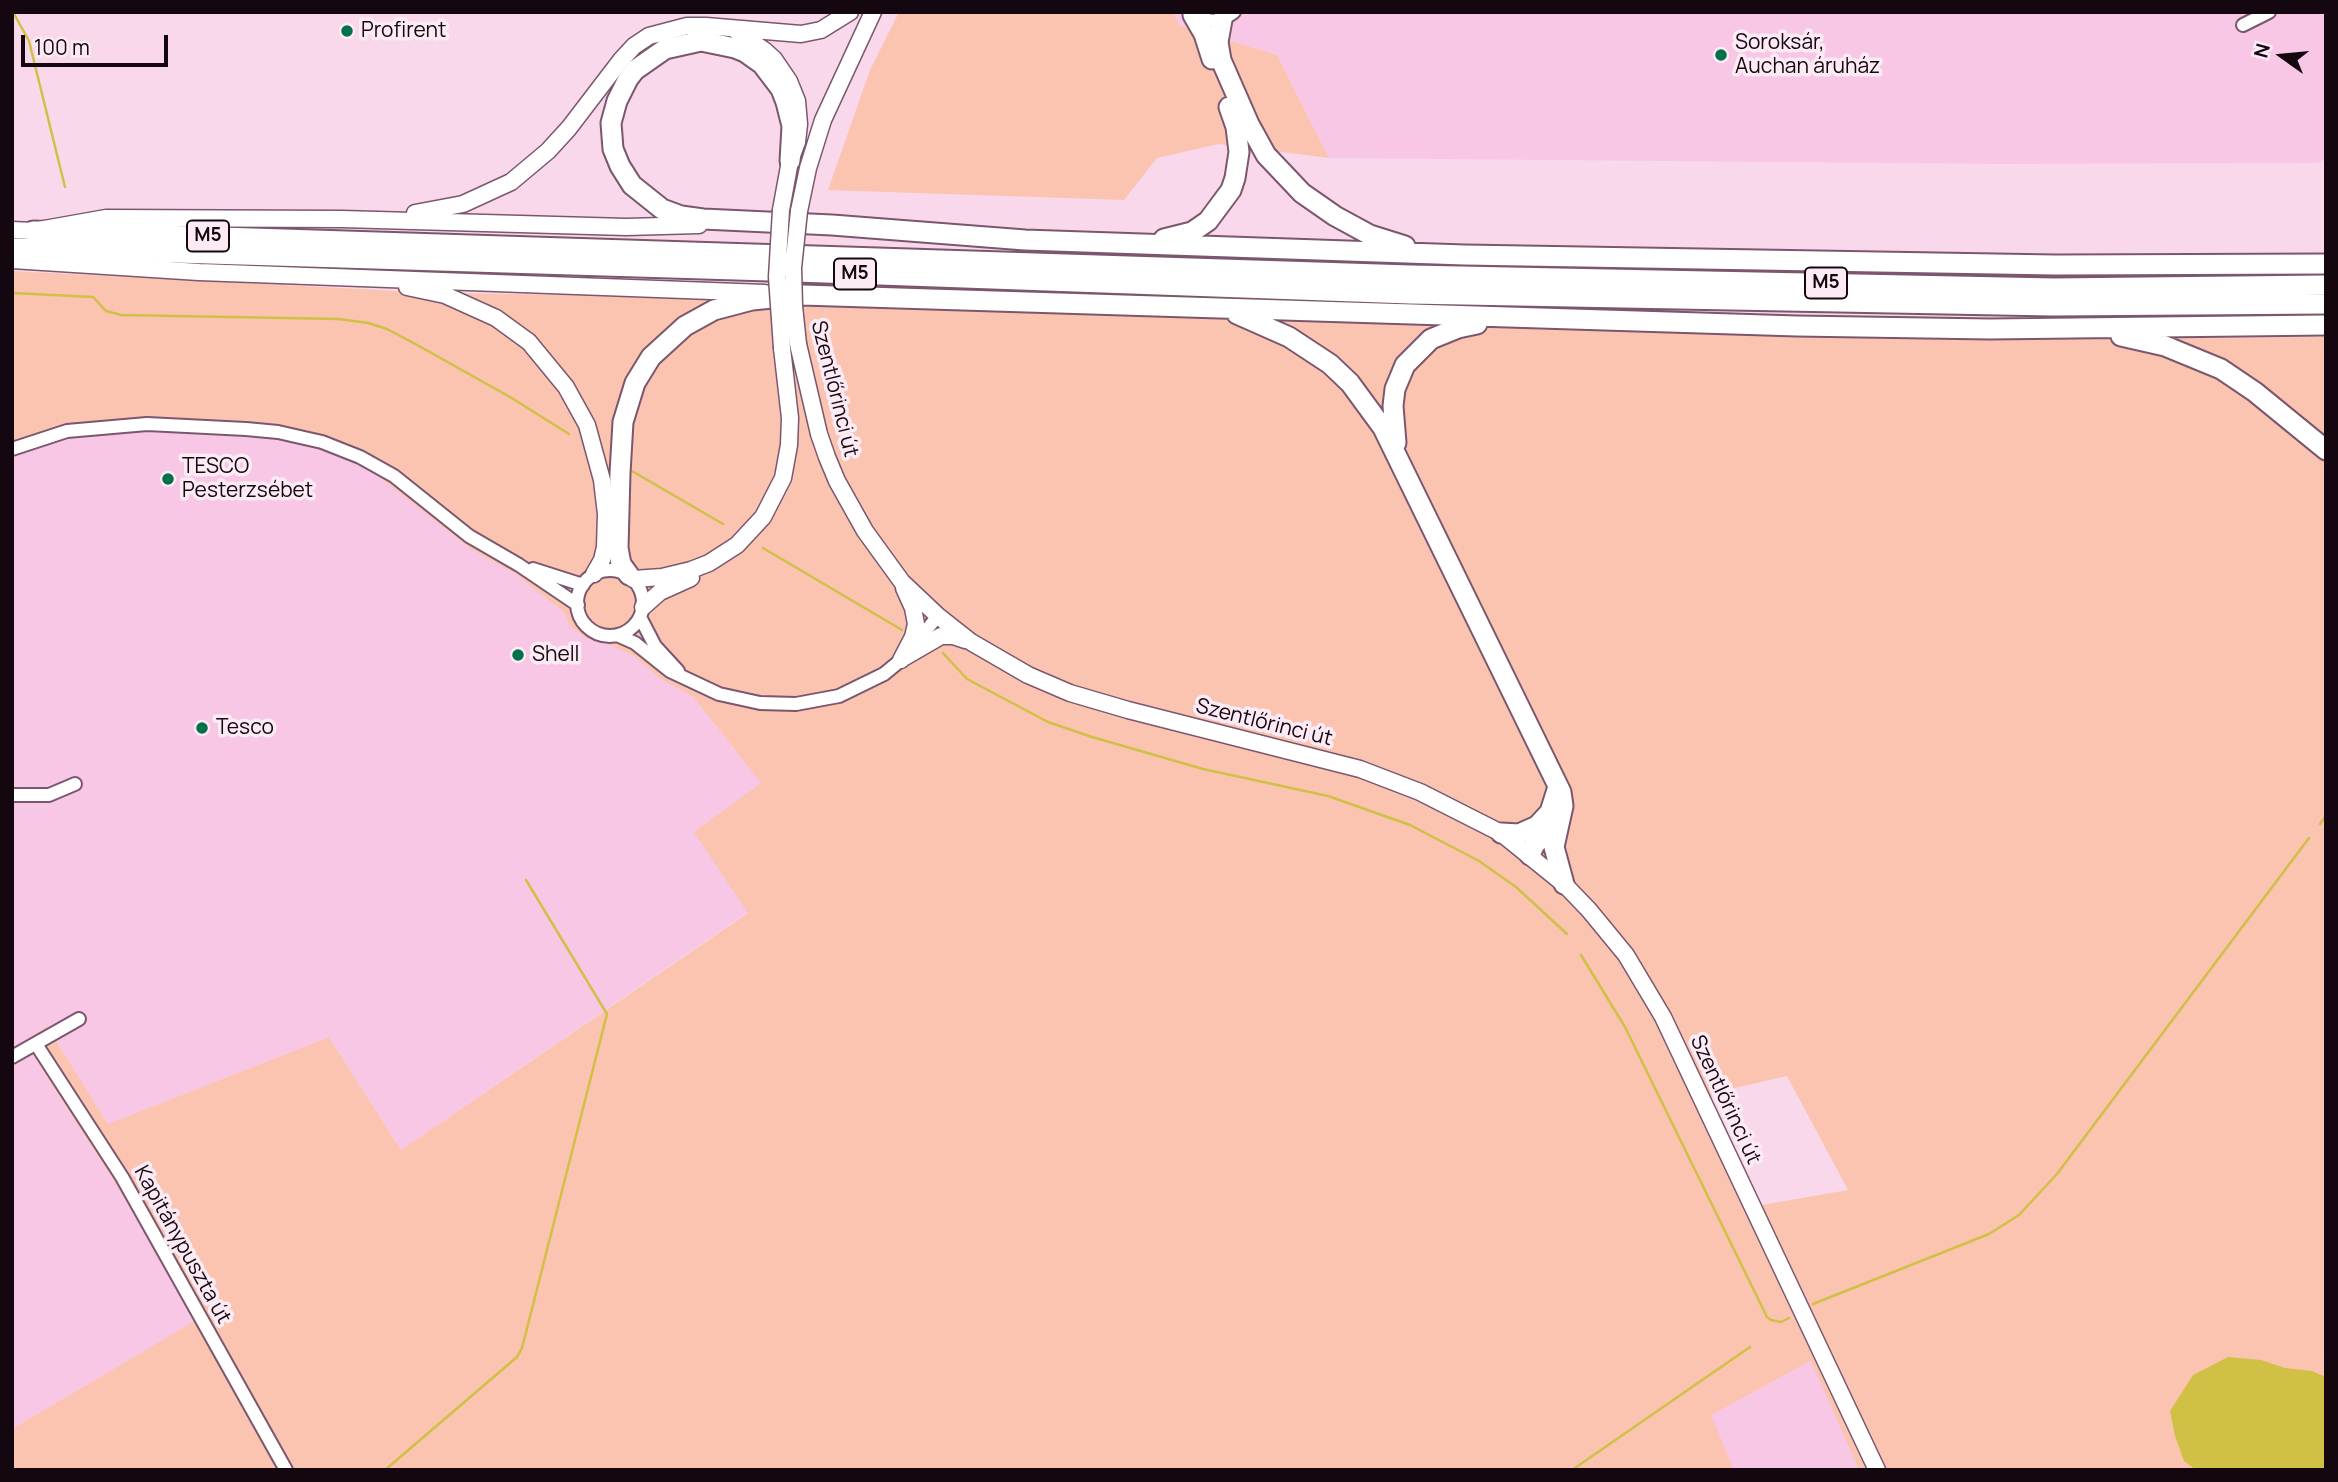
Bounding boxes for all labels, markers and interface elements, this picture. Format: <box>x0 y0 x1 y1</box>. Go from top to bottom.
place label: Profirent <box>361 18 446 44</box>
scale bar <box>24 21 172 65</box>
north arrow <box>2247 21 2317 91</box>
marker: Profirent <box>339 23 355 39</box>
place label: Soroksár, Auchan áruház <box>1735 30 1880 80</box>
text: 100 m <box>34 33 90 61</box>
text: N <box>2247 41 2276 61</box>
marker: Soroksár, Auchan áruház <box>1713 47 1729 63</box>
road number: M5 <box>187 220 229 252</box>
road number: M5 <box>834 258 876 290</box>
road number: M5 <box>1805 268 1847 298</box>
street label: Szentlőrinci út <box>805 318 863 460</box>
place label: TESCO Pesterzsébet <box>182 454 313 504</box>
marker: TESCO Pesterzsébet <box>160 471 176 487</box>
place label: Shell <box>532 642 580 668</box>
marker: Shell <box>510 647 526 663</box>
street label: Szentlőrinci út <box>1193 694 1335 752</box>
place label: Tesco <box>216 715 274 741</box>
marker: Tesco <box>194 720 210 736</box>
street label: Szentlőrinci út <box>1684 1031 1766 1169</box>
street label: Kapitánypuszta út <box>128 1162 236 1328</box>

